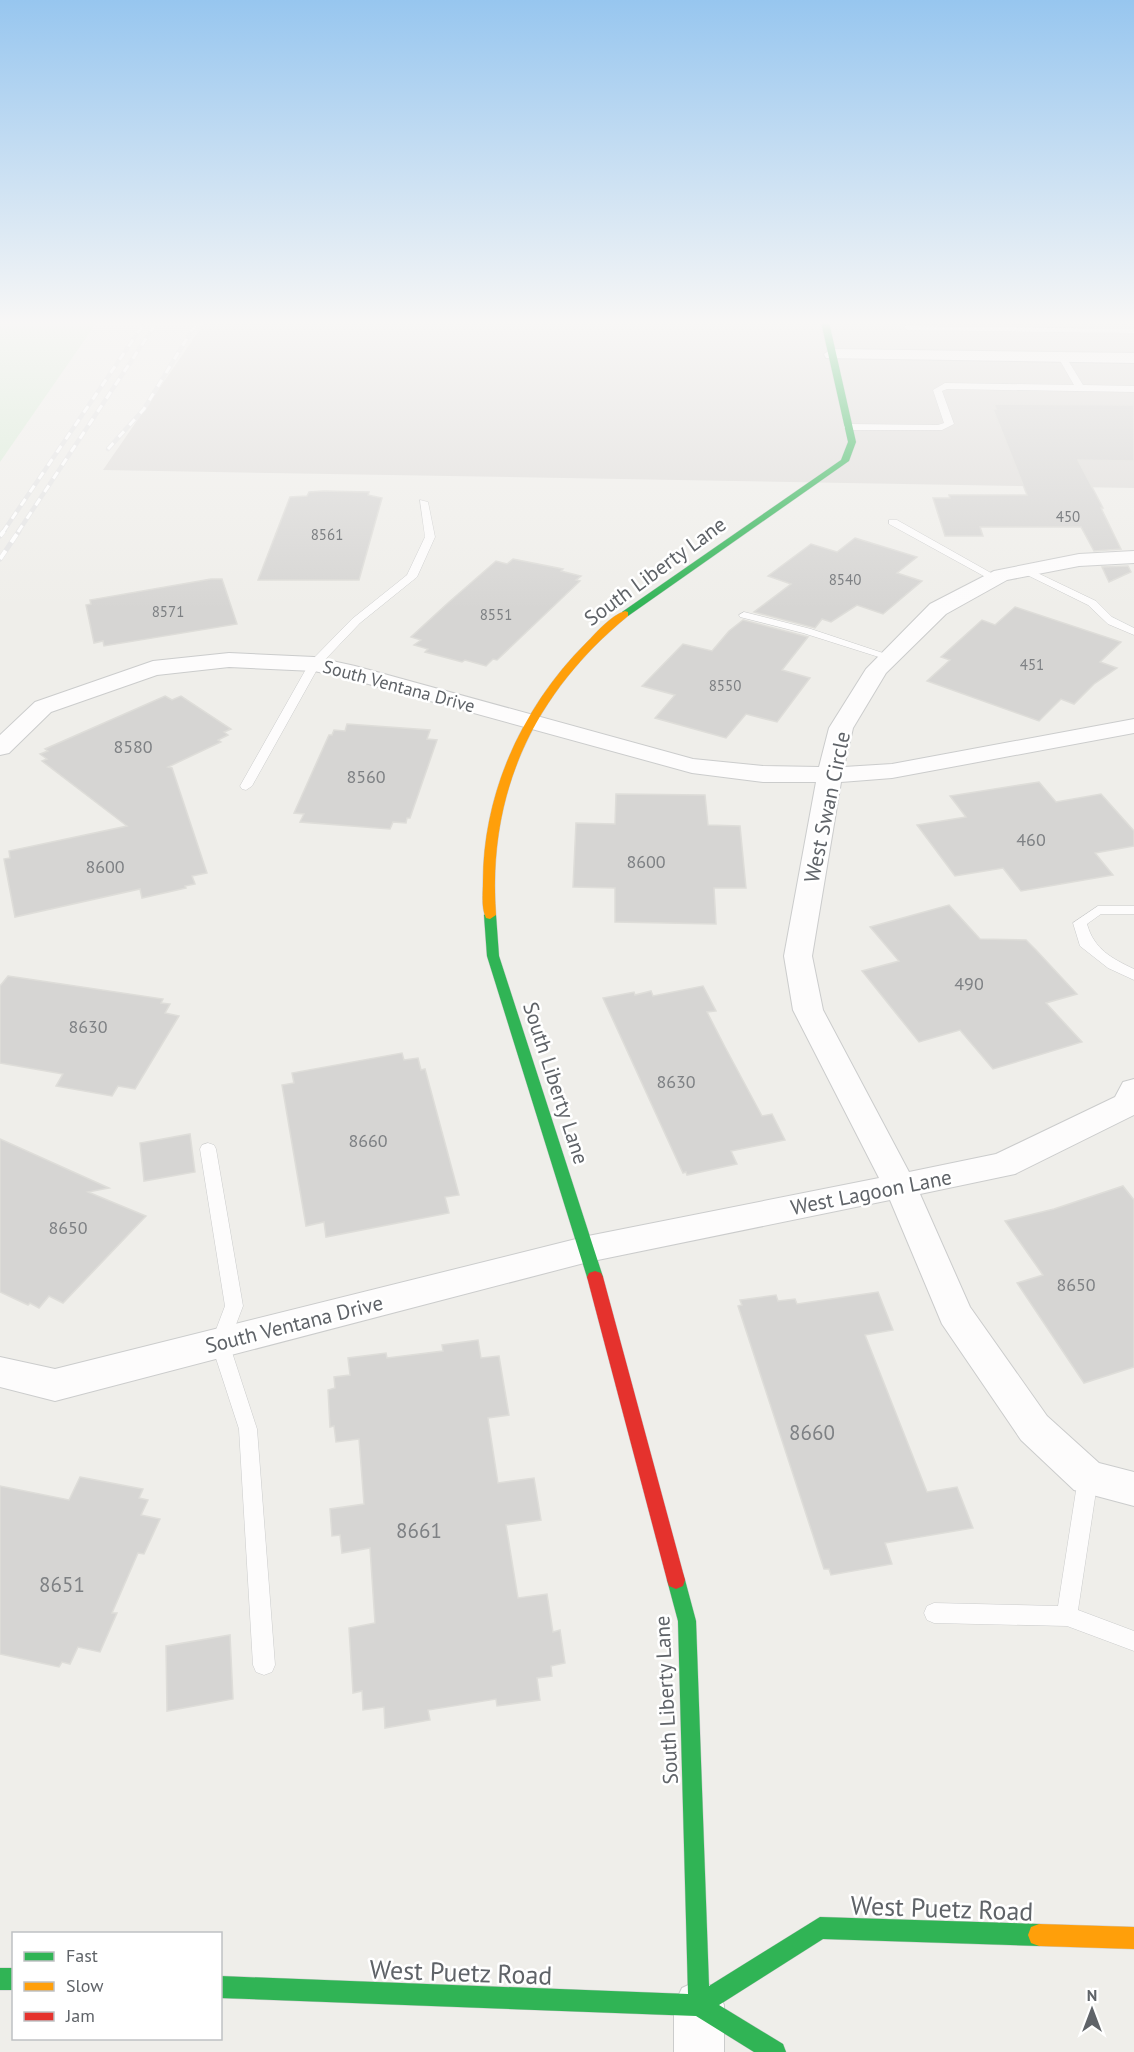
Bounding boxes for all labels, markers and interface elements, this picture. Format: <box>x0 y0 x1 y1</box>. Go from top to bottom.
house number: 450 <box>1056 507 1080 526</box>
street label: South Liberty Lane <box>579 510 731 632</box>
house number: 8561 <box>311 525 343 544</box>
house number: 8540 <box>829 570 861 589</box>
house number: 8571 <box>152 602 184 621</box>
house number: 8551 <box>480 605 512 624</box>
street label: South Ventana Drive <box>321 655 477 717</box>
house number: 451 <box>1020 655 1044 674</box>
house number: 8550 <box>709 676 741 695</box>
street label: West Swan Circle <box>798 729 856 885</box>
house number: 8580 <box>113 735 153 758</box>
house number: 8560 <box>346 765 386 788</box>
house number: 460 <box>1016 828 1046 851</box>
house number: 8600 <box>626 850 666 873</box>
house number: 8600 <box>85 855 125 878</box>
house number: 490 <box>954 972 984 995</box>
street label: South Liberty Lane <box>517 998 595 1168</box>
house number: 8630 <box>68 1015 108 1038</box>
house number: 8630 <box>656 1070 696 1093</box>
house number: 8660 <box>348 1129 388 1152</box>
street label: West Lagoon Lane <box>788 1163 954 1221</box>
house number: 8650 <box>48 1216 88 1239</box>
house number: 8650 <box>1056 1273 1096 1296</box>
street label: South Ventana Drive <box>202 1289 386 1359</box>
house number: 8660 <box>789 1419 835 1446</box>
house number: 8661 <box>396 1517 442 1544</box>
house number: 8651 <box>39 1571 85 1598</box>
street label: South Liberty Lane <box>648 1615 684 1785</box>
street label: West Puetz Road <box>850 1888 1034 1928</box>
legend <box>12 1932 222 2040</box>
text: Fast <box>66 1944 98 1967</box>
street label: West Puetz Road <box>369 1952 553 1992</box>
text: Slow <box>66 1974 104 1997</box>
north arrow <box>1062 1980 1122 2040</box>
text: N <box>1087 1985 1097 2005</box>
text: Jam <box>65 2004 95 2027</box>

